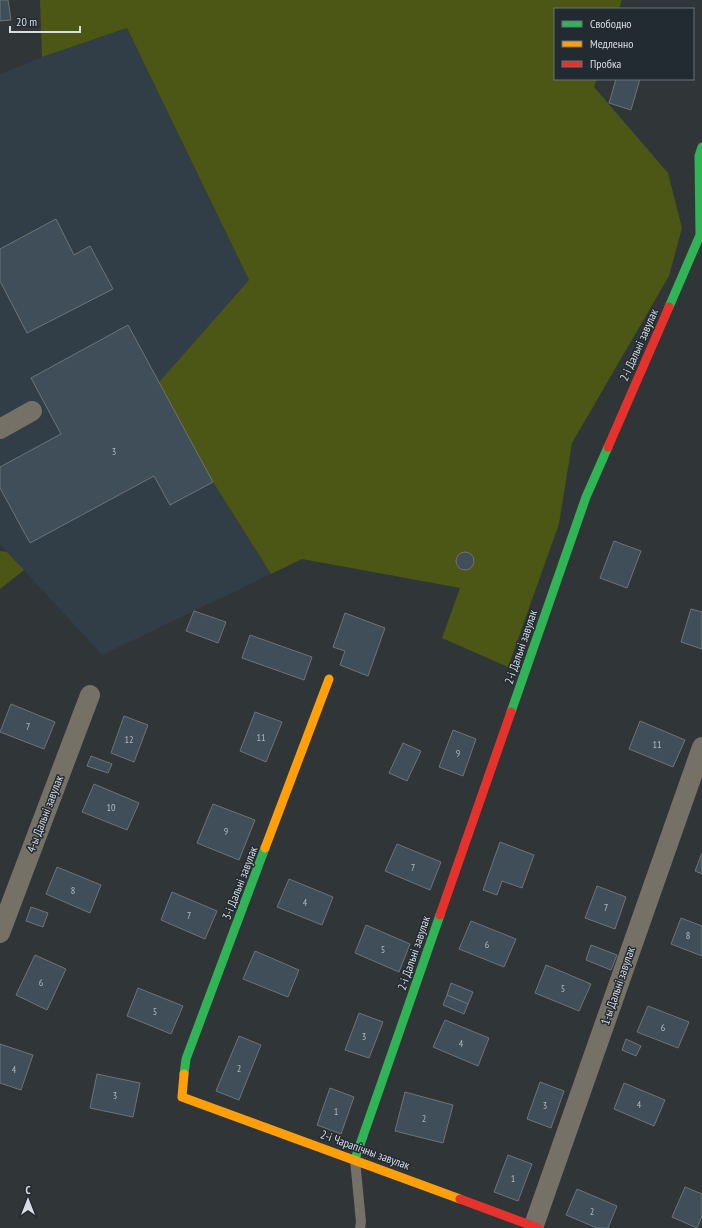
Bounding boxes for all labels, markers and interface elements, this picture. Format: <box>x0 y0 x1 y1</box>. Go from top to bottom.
scale bar <box>10 8 80 34</box>
legend <box>554 8 694 80</box>
text: 20 m <box>16 14 37 29</box>
text: Свободно <box>590 16 632 31</box>
text: Медленно <box>590 36 633 51</box>
text: Пробка <box>590 56 622 71</box>
street label: 2-і Дальні завулак <box>616 306 661 383</box>
house number: 3 <box>112 445 116 458</box>
street label: 2-і Дальні завулак <box>501 607 540 686</box>
house number: 7 <box>26 720 30 733</box>
house number: 11 <box>257 731 266 744</box>
house number: 12 <box>125 733 134 746</box>
house number: 11 <box>653 738 662 751</box>
house number: 9 <box>456 747 460 760</box>
street label: 4-ы Дальні завулак <box>23 773 66 854</box>
house number: 10 <box>107 801 116 814</box>
house number: 9 <box>224 825 228 838</box>
street label: 3-і Дальні завулак <box>219 844 261 922</box>
house number: 7 <box>411 861 415 874</box>
house number: 8 <box>71 884 75 897</box>
house number: 4 <box>303 896 308 909</box>
house number: 7 <box>604 901 608 914</box>
house number: 7 <box>187 909 191 922</box>
street label: 2-і Дальні завулак <box>394 913 433 992</box>
house number: 8 <box>686 929 690 942</box>
house number: 6 <box>485 938 490 951</box>
house number: 5 <box>381 943 385 956</box>
street label: 1-ы Дальні завулак <box>597 945 638 1027</box>
house number: 6 <box>39 976 44 989</box>
house number: 5 <box>561 982 565 995</box>
house number: 5 <box>153 1005 157 1018</box>
house number: 6 <box>661 1021 666 1034</box>
house number: 3 <box>362 1030 366 1043</box>
house number: 4 <box>459 1037 464 1050</box>
house number: 2 <box>237 1062 241 1075</box>
house number: 4 <box>12 1063 17 1076</box>
house number: 3 <box>113 1089 117 1102</box>
house number: 4 <box>637 1098 642 1111</box>
house number: 3 <box>543 1099 547 1112</box>
house number: 1 <box>334 1105 338 1118</box>
house number: 2 <box>422 1112 426 1125</box>
street label: 2-і Чарапічны завулак <box>318 1126 412 1173</box>
house number: 1 <box>511 1172 515 1185</box>
north arrow <box>8 1180 48 1220</box>
text: С <box>25 1183 31 1197</box>
house number: 2 <box>590 1205 594 1218</box>

